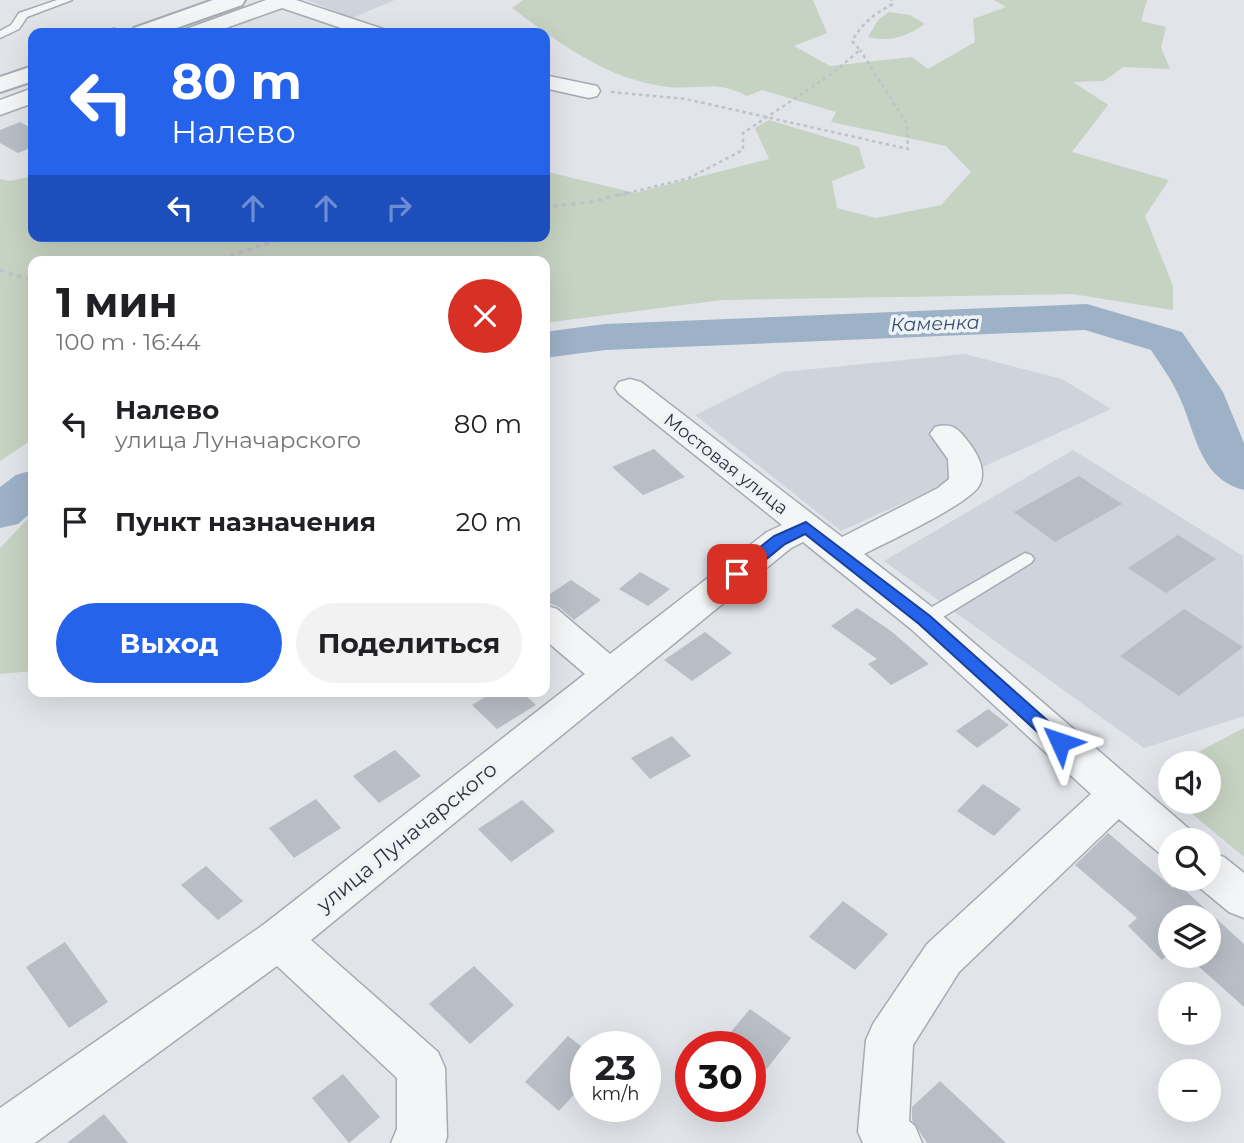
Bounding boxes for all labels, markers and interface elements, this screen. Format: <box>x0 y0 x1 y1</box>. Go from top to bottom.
text: 80 m <box>171 52 302 111</box>
icon: left <box>56 56 147 147</box>
text: Налево <box>171 112 296 151</box>
icon: left <box>161 189 199 227</box>
icon: ahead <box>234 189 272 227</box>
icon: ahead <box>307 189 345 227</box>
icon: right <box>380 189 418 227</box>
text: 1 мин <box>56 276 178 328</box>
button: close <box>448 279 522 353</box>
water label: Каменка <box>890 310 980 337</box>
text: 100 m · 16:44 <box>56 328 201 356</box>
text: Налево <box>115 394 219 426</box>
icon: left <box>56 405 94 443</box>
text: 80 m <box>454 408 522 440</box>
street label: Мостовая улица <box>660 409 792 519</box>
text: улица Луначарского <box>115 426 361 454</box>
icon: arrive <box>56 503 94 541</box>
text: Пункт назначения <box>115 506 376 538</box>
text: 20 m <box>456 506 522 538</box>
pin <box>707 544 767 604</box>
icon: arrive <box>718 555 756 593</box>
button: Выход <box>56 603 282 683</box>
button: Поделиться <box>296 603 522 683</box>
position arrow <box>1023 705 1097 779</box>
map controls <box>1158 751 1221 1122</box>
button: sound <box>1158 751 1221 814</box>
street label: улица Луначарского <box>311 756 502 918</box>
button: search <box>1158 828 1221 891</box>
button: layers <box>1158 905 1221 968</box>
button: + <box>1158 982 1221 1045</box>
speed limit sign: 30 <box>675 1031 766 1122</box>
text: 23 <box>595 1046 636 1089</box>
button: − <box>1158 1059 1221 1122</box>
text: km/h <box>591 1083 640 1105</box>

